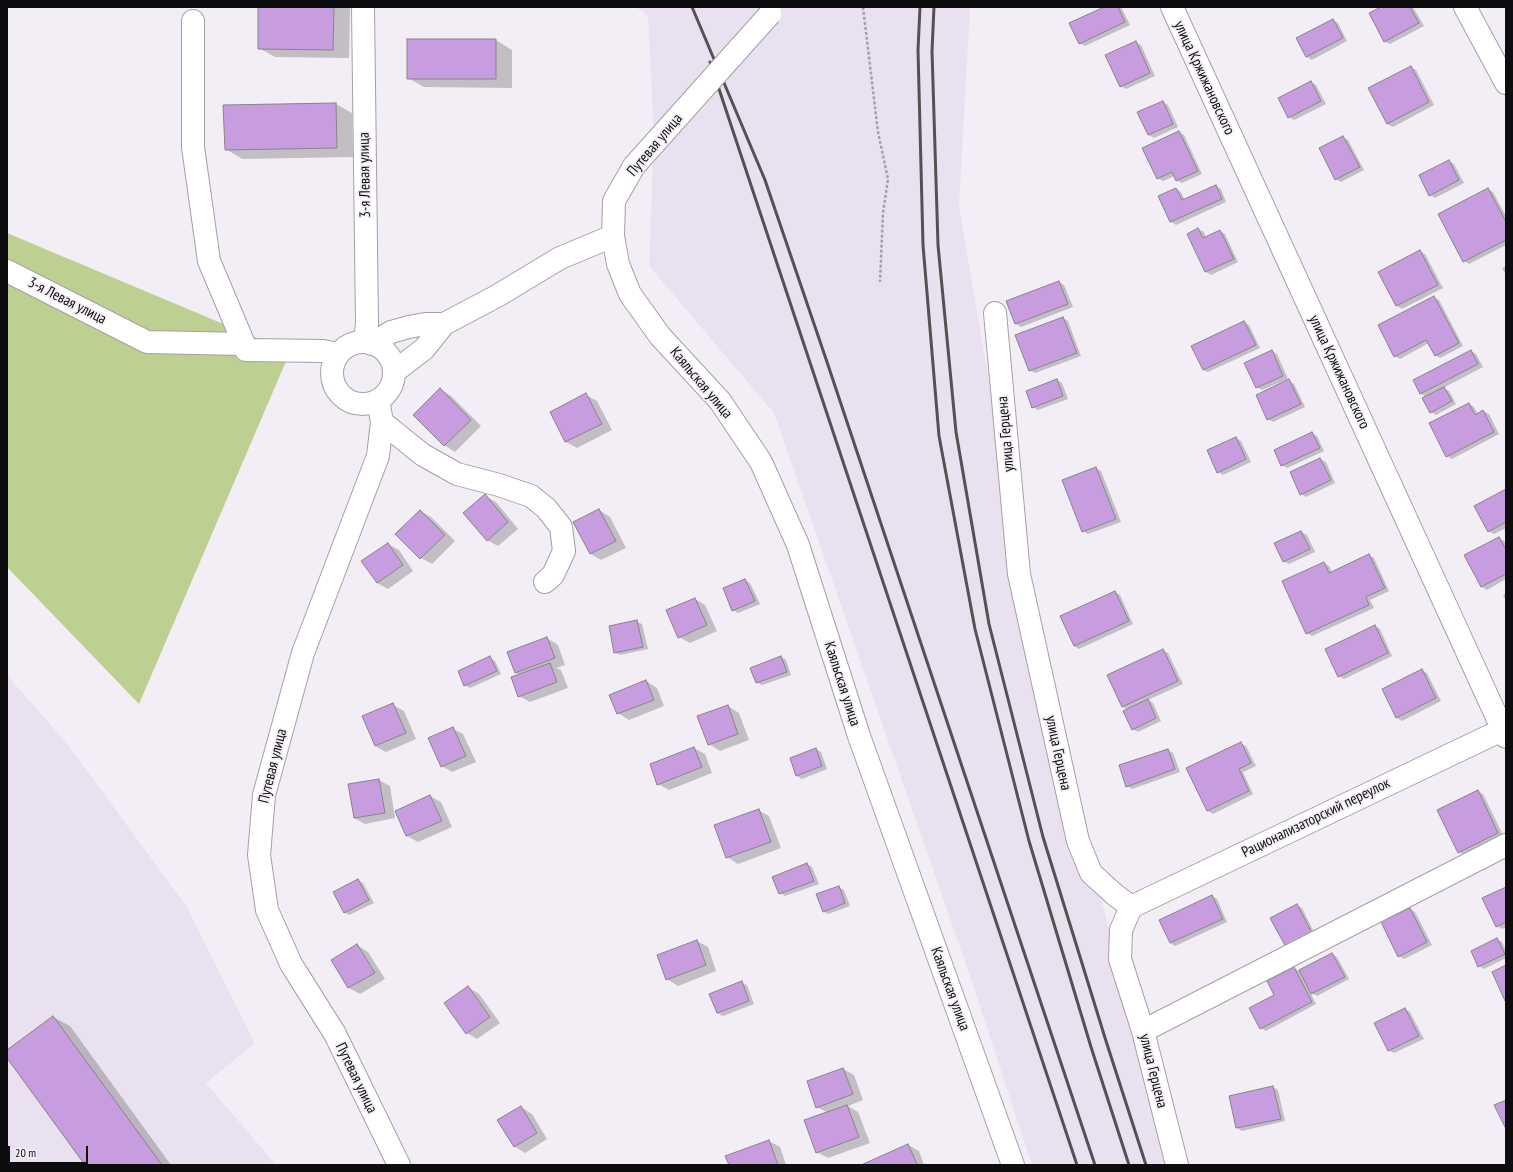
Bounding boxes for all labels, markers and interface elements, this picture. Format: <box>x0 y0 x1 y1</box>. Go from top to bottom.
street label: улица Кржижановского <box>1170 18 1238 138</box>
street label: Путевая улица <box>624 110 686 180</box>
street label: 3-я Левая улица <box>355 132 375 218</box>
street label: 3-я Левая улица <box>25 274 109 328</box>
street label: улица Кржижановского <box>1305 312 1373 432</box>
street label: Каяльская улица <box>666 344 736 422</box>
street label: улица Герцена <box>994 395 1018 473</box>
street label: Каяльская улица <box>820 639 864 729</box>
street label: улица Герцена <box>1041 714 1075 792</box>
street label: Путевая улица <box>255 727 291 805</box>
street label: Рационализаторский переулок <box>1239 774 1393 862</box>
street label: Каяльская улица <box>927 945 973 1033</box>
street label: улица Герцена <box>1135 1032 1171 1110</box>
street label: Путевая улица <box>331 1040 381 1116</box>
scale bar <box>10 1138 90 1164</box>
text: 20 m <box>15 1145 36 1160</box>

